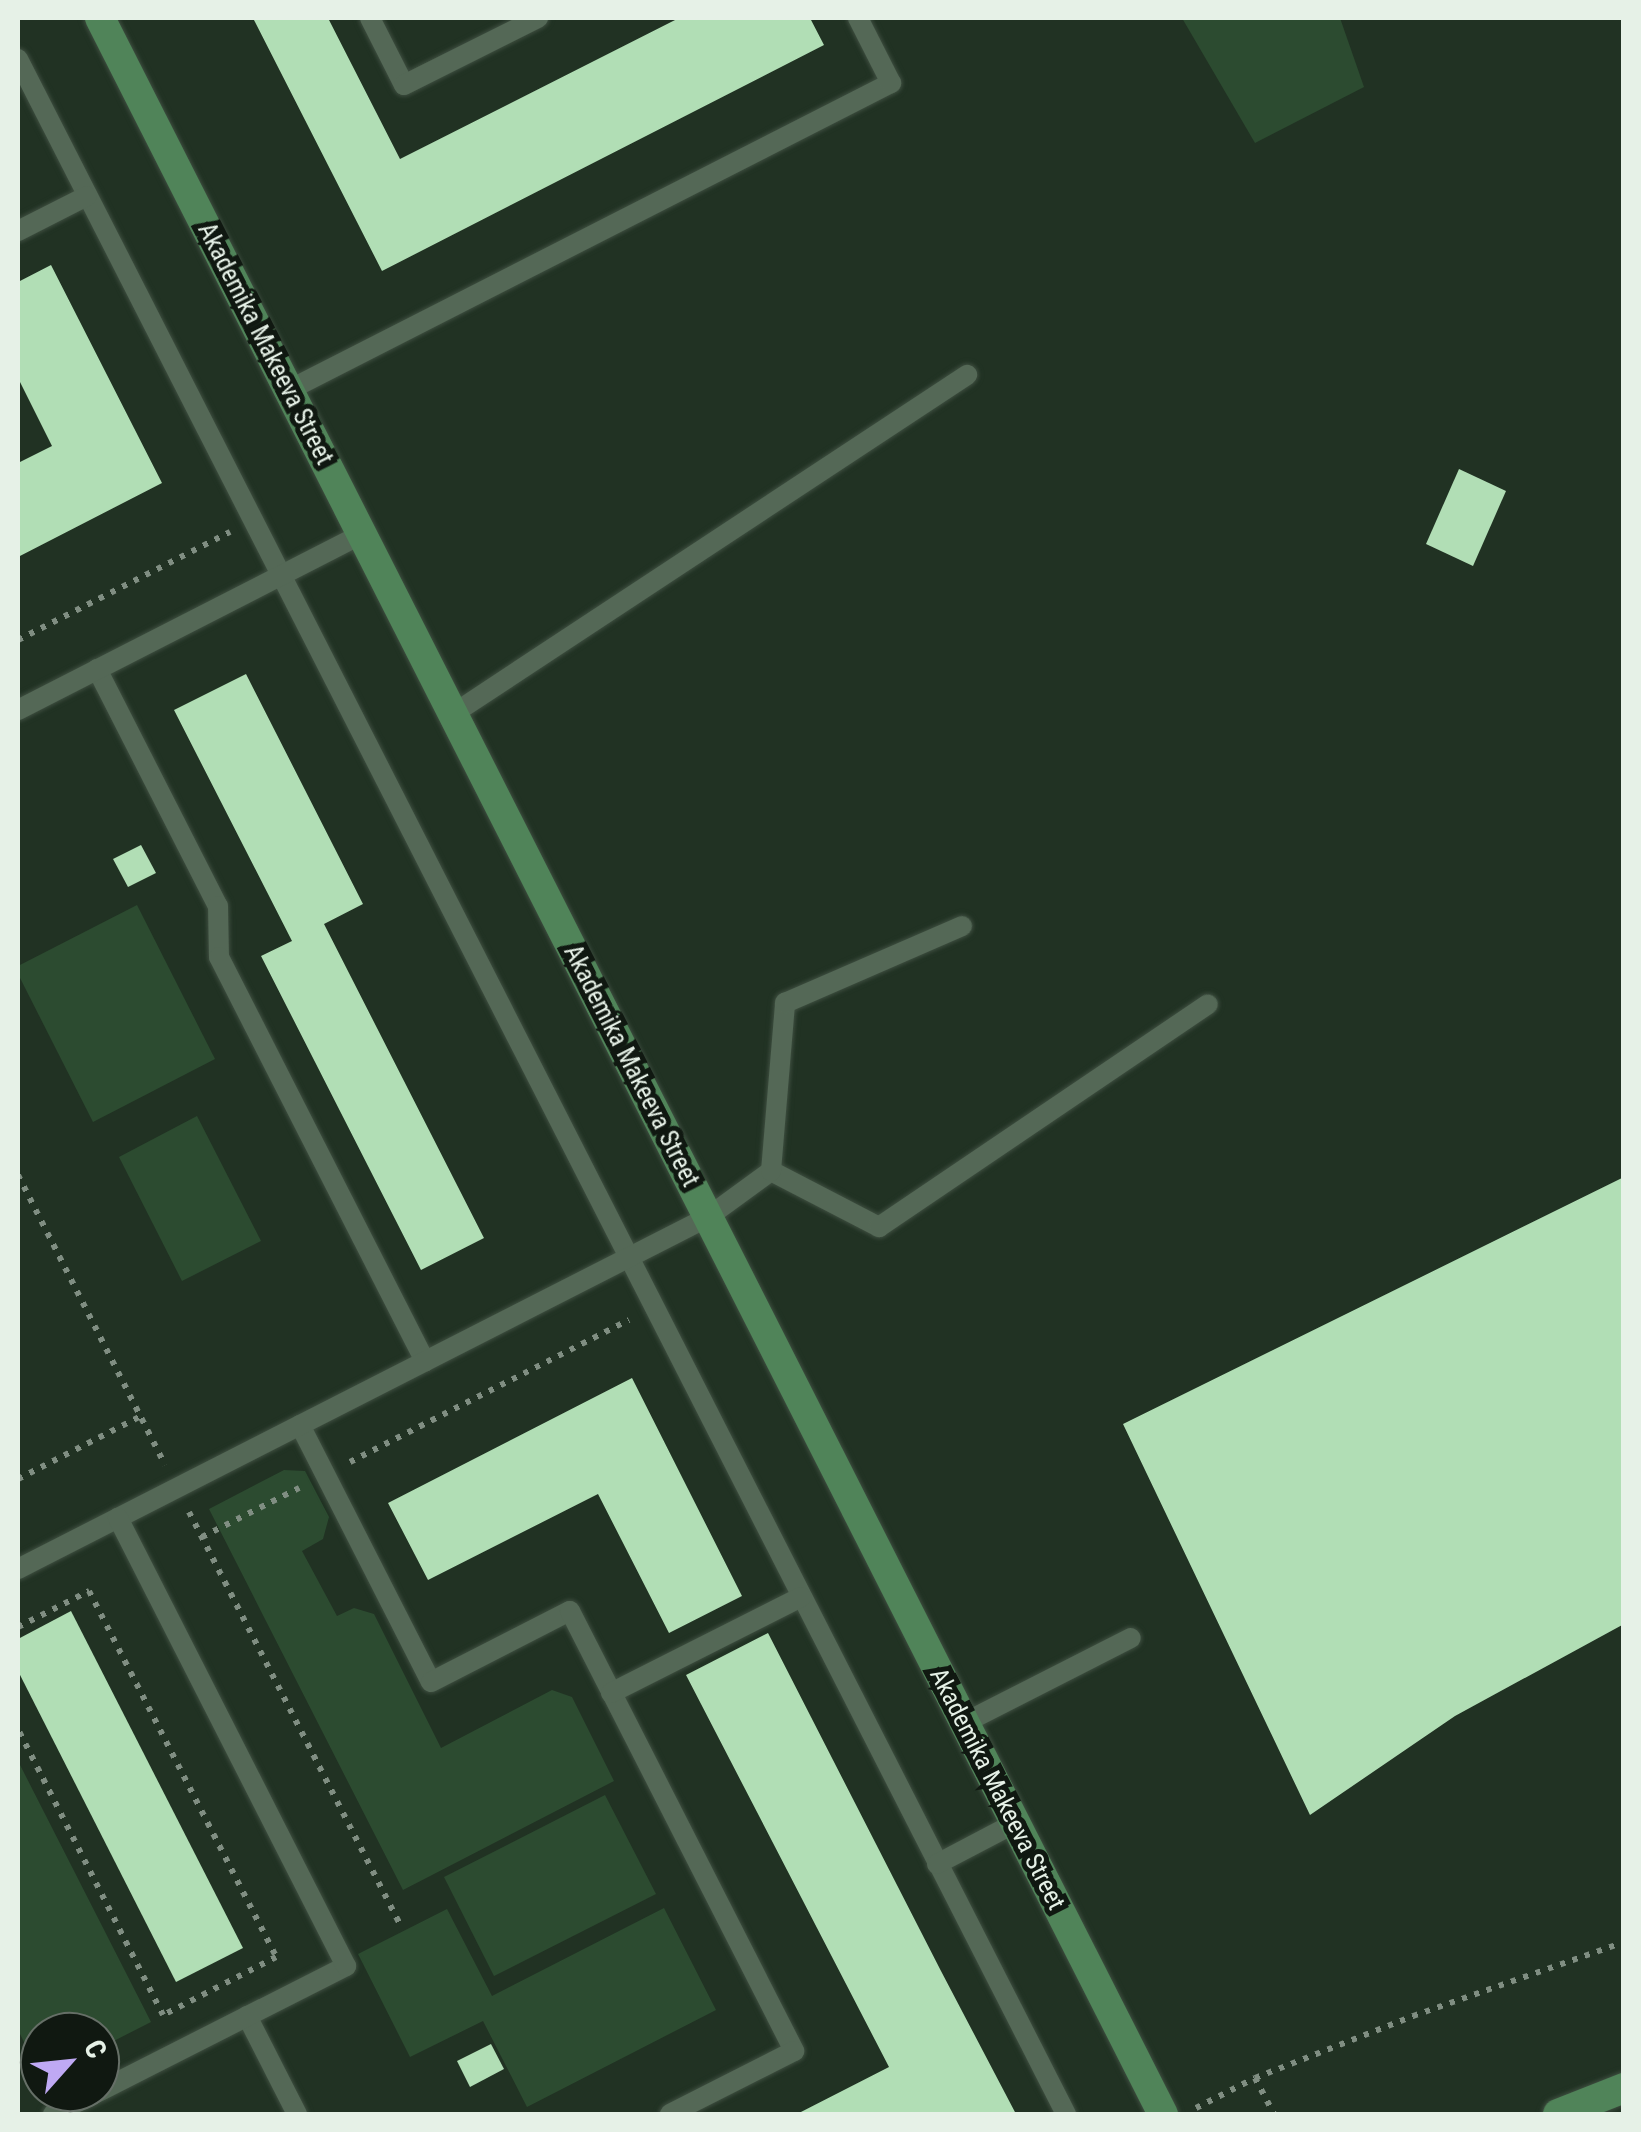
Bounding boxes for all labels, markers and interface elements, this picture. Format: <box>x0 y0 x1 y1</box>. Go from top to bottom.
street label: Akademika Makeeva Street <box>191 218 339 470</box>
street label: Akademika Makeeva Street <box>557 940 705 1192</box>
street label: Akademika Makeeva Street <box>923 1663 1071 1915</box>
north arrow <box>20 2012 120 2112</box>
text: С <box>77 2034 114 2064</box>

